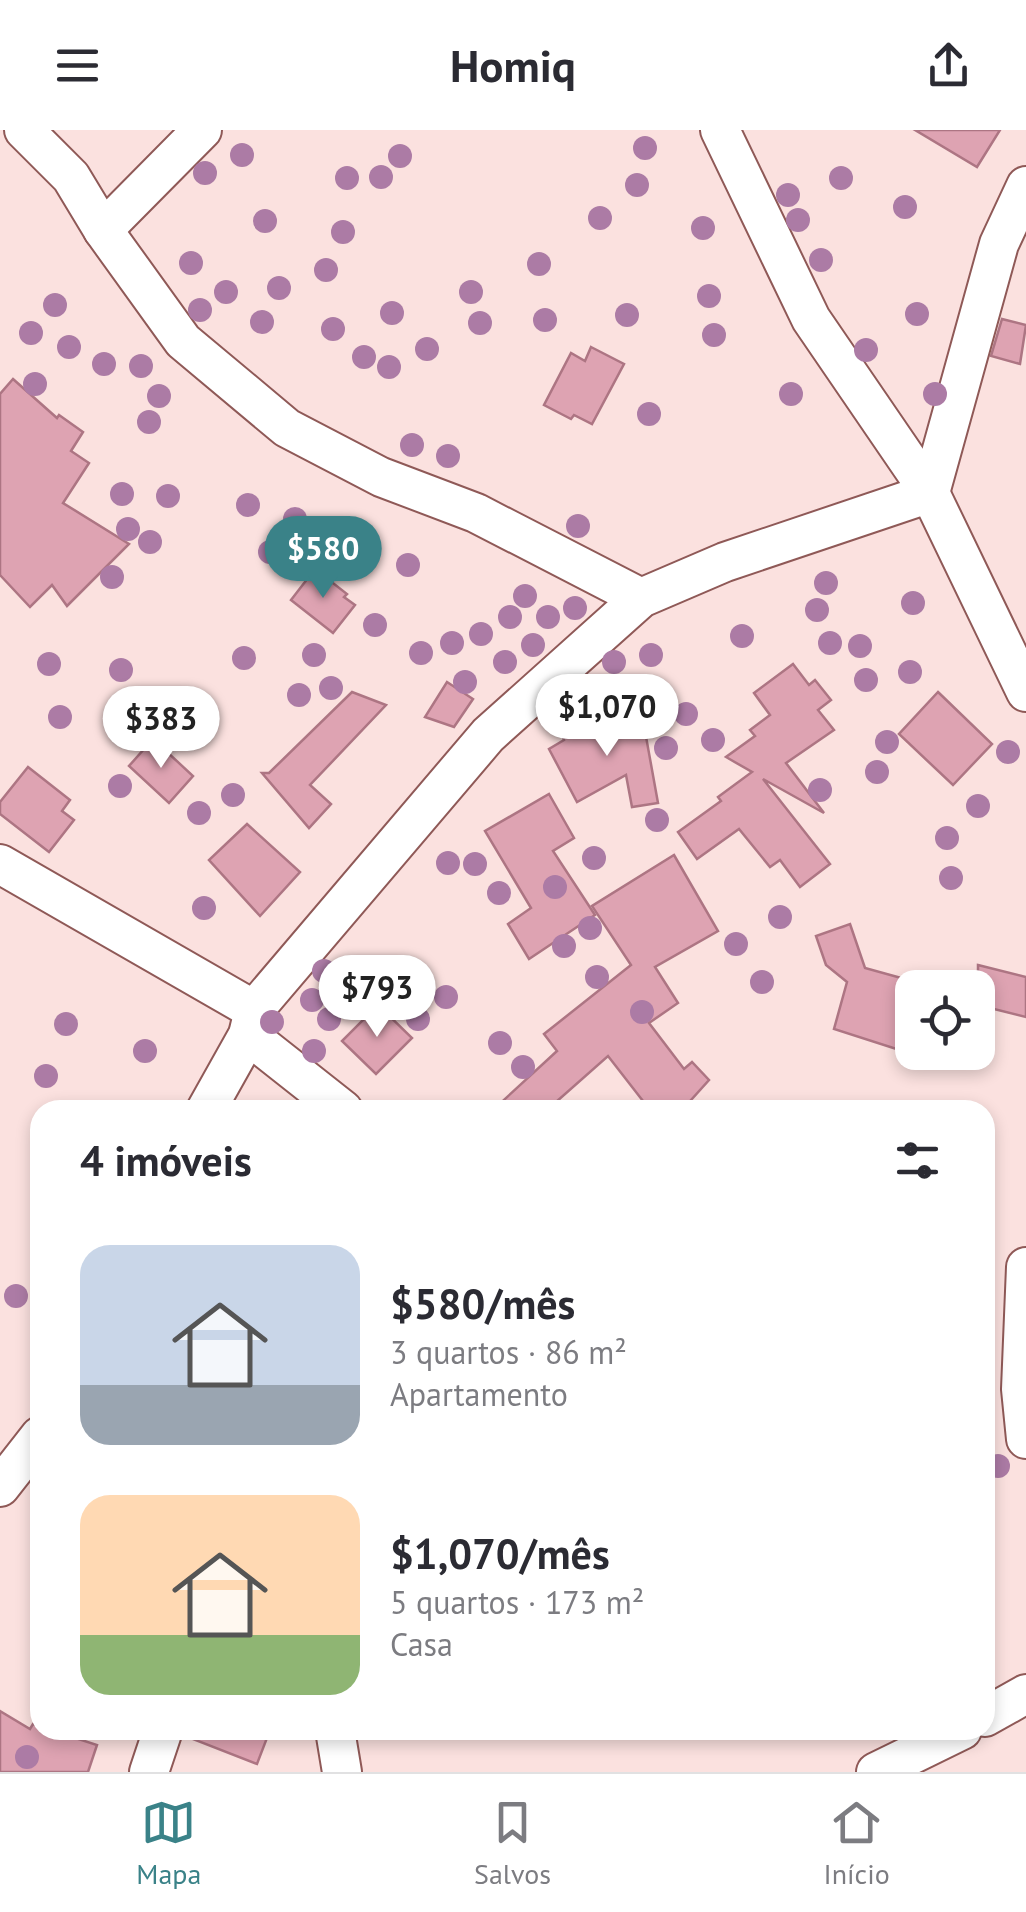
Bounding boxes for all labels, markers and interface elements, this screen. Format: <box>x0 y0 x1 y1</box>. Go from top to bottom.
text: Homiq <box>450 36 576 94</box>
icon: menu <box>50 38 105 93</box>
icon: share <box>921 38 976 93</box>
pin: $580 <box>264 516 382 601</box>
text: $580 <box>287 527 359 569</box>
pin: $1,070 <box>526 674 688 759</box>
text: $1,070 <box>558 685 656 727</box>
pin: $383 <box>102 686 220 771</box>
text: $383 <box>125 697 197 739</box>
pin: $793 <box>318 955 436 1040</box>
text: $793 <box>341 966 413 1008</box>
map controls <box>895 970 995 1070</box>
button: locate <box>895 970 995 1070</box>
text: 4 imóveis <box>80 1133 252 1188</box>
icon: filters <box>890 1133 945 1188</box>
text: $580/mês <box>390 1276 575 1331</box>
icon: home <box>160 1285 280 1405</box>
text: 3 quartos · 86 m² <box>390 1331 627 1373</box>
text: Apartamento <box>390 1373 568 1415</box>
text: $1,070/mês <box>390 1526 610 1581</box>
icon: home <box>160 1535 280 1655</box>
text: 5 quartos · 173 m² <box>390 1581 644 1623</box>
text: Casa <box>390 1623 453 1665</box>
tab: Mapa <box>136 1795 201 1892</box>
tab: Salvos <box>474 1795 551 1892</box>
tab: Início <box>824 1795 890 1892</box>

